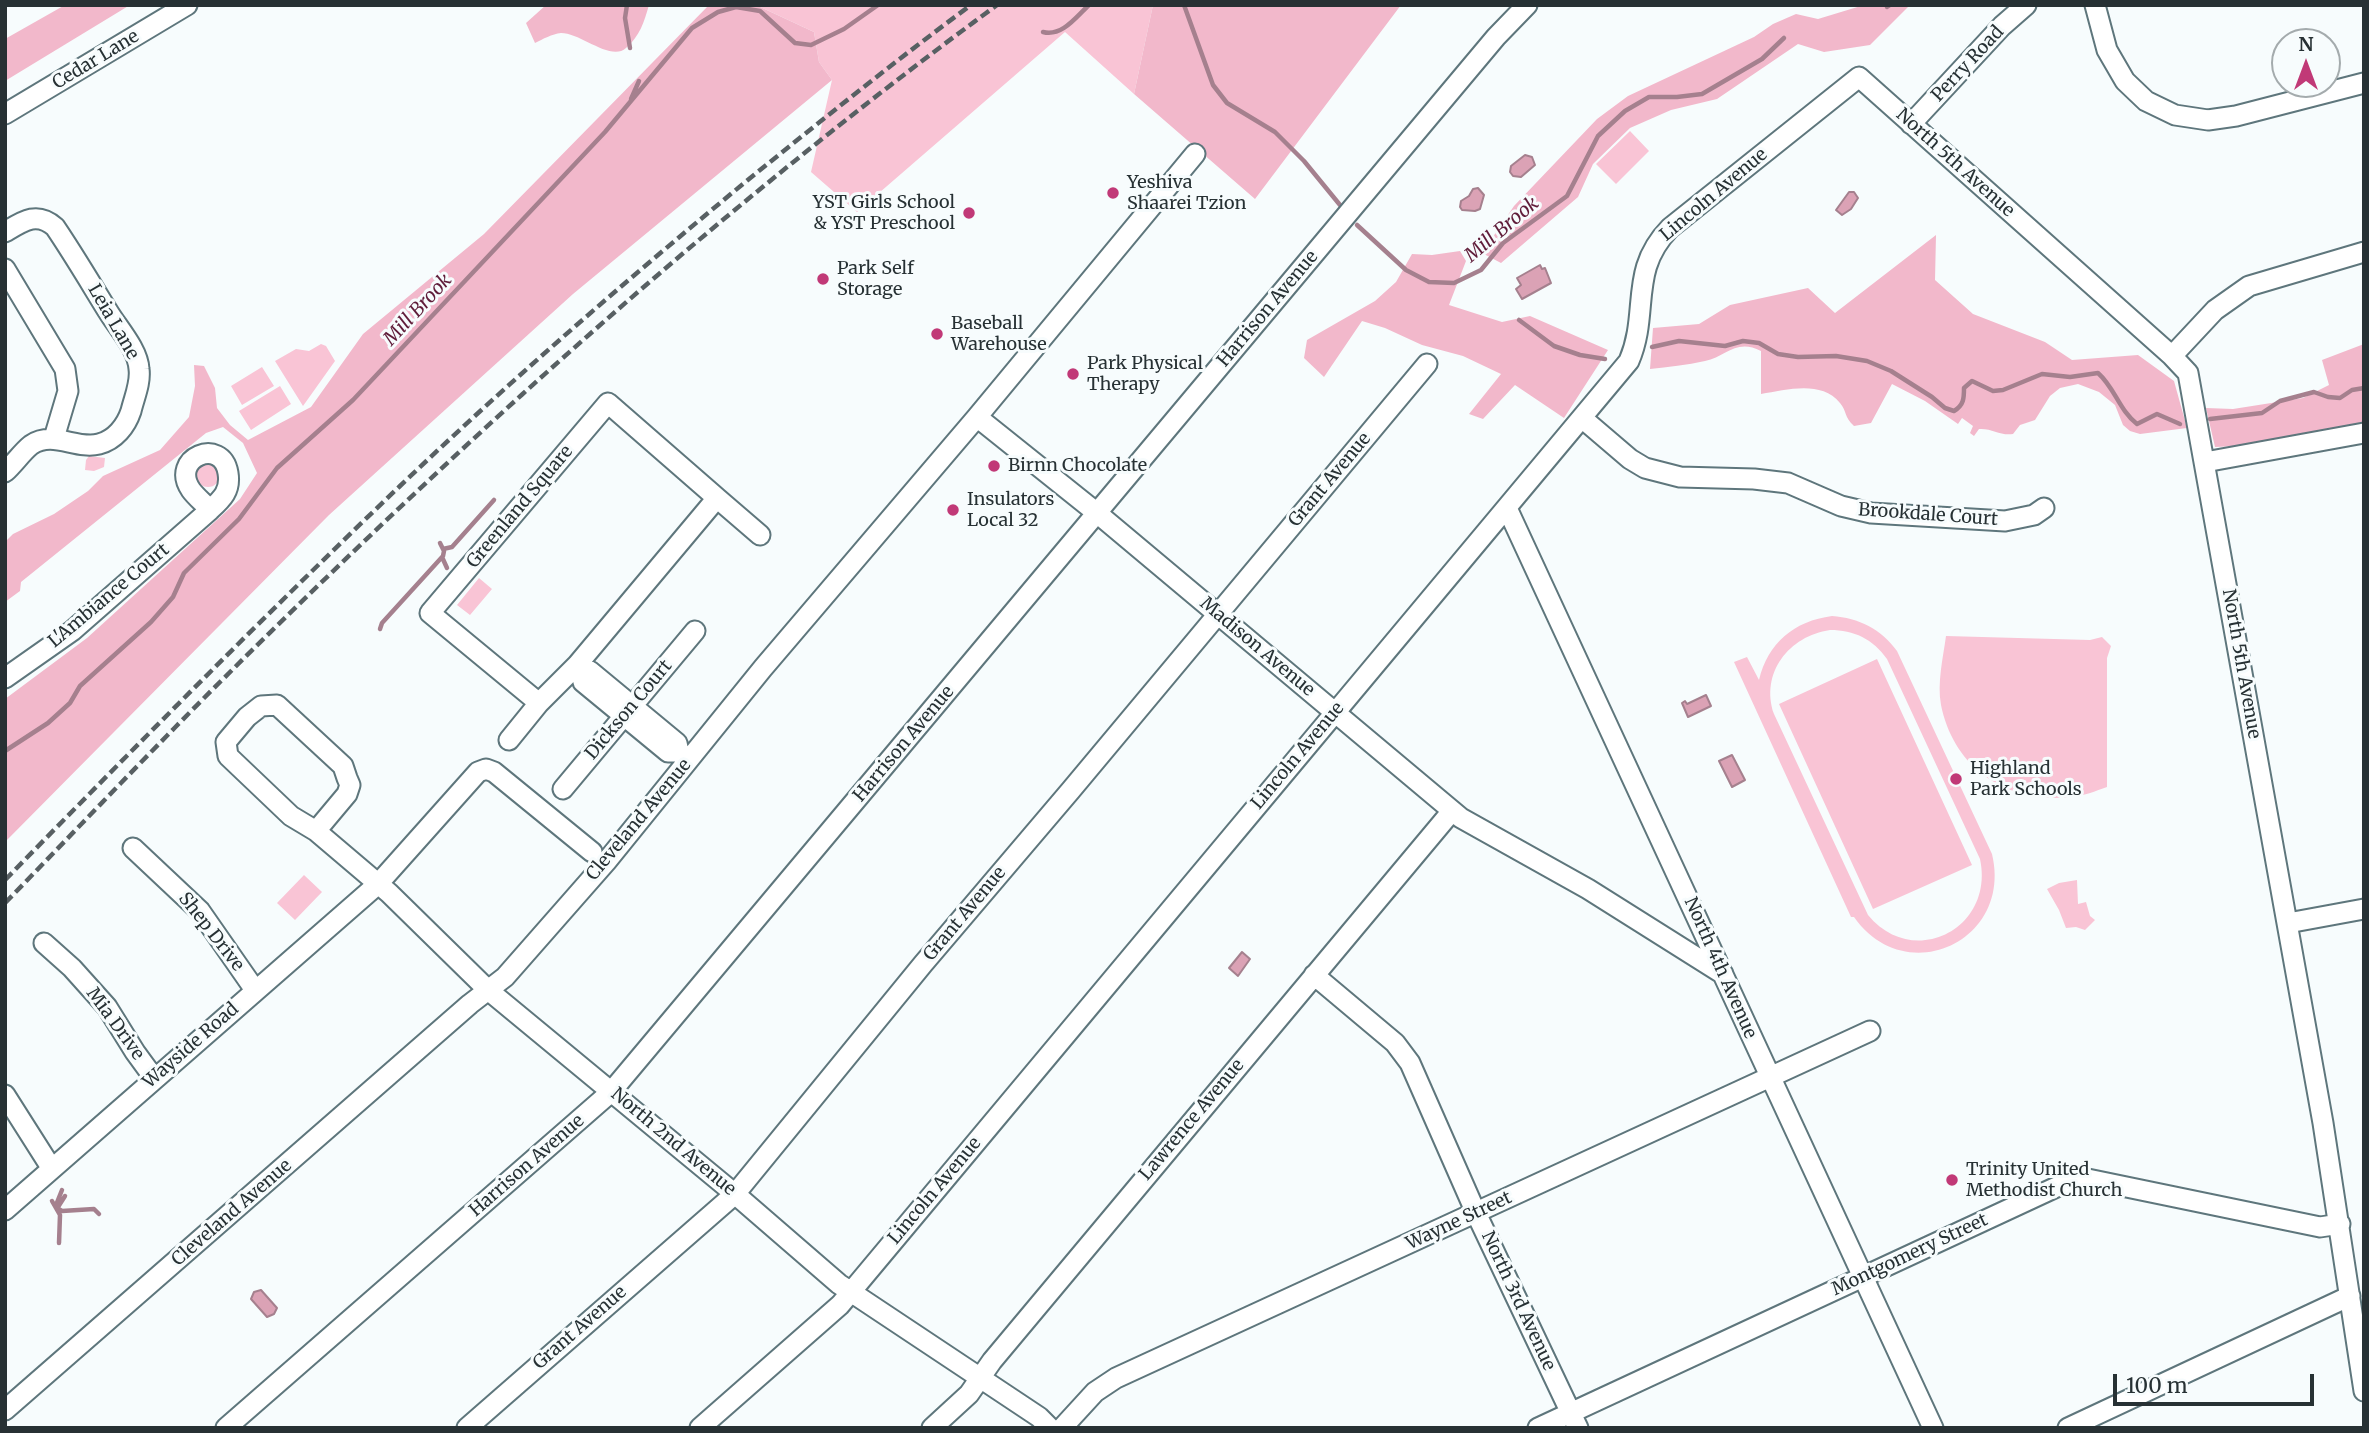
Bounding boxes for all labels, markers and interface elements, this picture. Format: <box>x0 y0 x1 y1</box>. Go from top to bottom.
street label: Perry Road <box>1927 22 2009 106</box>
street label: Cedar Lane <box>49 26 143 94</box>
north arrow <box>2271 28 2341 98</box>
text: N <box>2298 32 2314 56</box>
street label: North 5th Avenue <box>1891 104 2019 222</box>
street label: Lincoln Avenue <box>1656 144 1772 246</box>
place label: Yeshiva Shaarei Tzion <box>1127 172 1246 214</box>
marker: Yeshiva Shaarei Tzion <box>1105 185 1121 201</box>
place label: YST Girls School & YST Preschool <box>813 192 955 234</box>
water label: Mill Brook <box>1460 193 1544 267</box>
marker: YST Girls School & YST Preschool <box>961 205 977 221</box>
street label: Harrison Avenue <box>1213 247 1323 371</box>
place label: Park Self Storage <box>837 258 914 300</box>
water label: Mill Brook <box>379 270 457 350</box>
marker: Park Self Storage <box>815 271 831 287</box>
street label: Leia Lane <box>83 281 143 363</box>
place label: Baseball Warehouse <box>951 313 1047 356</box>
marker: Baseball Warehouse <box>929 326 945 342</box>
place label: Park Physical Therapy <box>1087 353 1203 396</box>
marker: Park Physical Therapy <box>1065 366 1081 382</box>
street label: Grant Avenue <box>1284 428 1376 532</box>
street label: Greenland Square <box>462 441 578 573</box>
place label: Birnn Chocolate <box>1008 455 1147 477</box>
marker: Birnn Chocolate <box>986 458 1002 474</box>
place label: Insulators Local 32 <box>967 489 1054 532</box>
street label: Brookdale Court <box>1857 499 1999 531</box>
marker: Insulators Local 32 <box>945 502 961 518</box>
street label: L'Ambiance Court <box>44 539 174 653</box>
street label: North 5th Avenue <box>2217 587 2265 741</box>
street label: Madison Avenue <box>1195 593 1319 701</box>
street label: Dickson Court <box>581 656 677 764</box>
street label: Harrison Avenue <box>849 682 959 806</box>
street label: Lincoln Avenue <box>1247 698 1349 814</box>
street label: Cleveland Avenue <box>582 755 696 885</box>
place label: Highland Park Schools <box>1970 758 2082 800</box>
marker: Highland Park Schools <box>1948 771 1964 787</box>
street label: Grant Avenue <box>919 862 1011 966</box>
street label: Shep Drive <box>174 888 248 976</box>
street label: North 4th Avenue <box>1679 894 1761 1042</box>
street label: Mia Drive <box>82 984 148 1064</box>
street label: Wayside Road <box>139 999 243 1093</box>
street label: Lawrence Avenue <box>1135 1055 1249 1185</box>
street label: North 2nd Avenue <box>606 1084 740 1200</box>
street label: Harrison Avenue <box>465 1110 589 1222</box>
street label: Lincoln Avenue <box>884 1133 986 1249</box>
street label: Cleveland Avenue <box>168 1155 296 1271</box>
place label: Trinity United Methodist Church <box>1966 1159 2122 1202</box>
marker: Trinity United Methodist Church <box>1944 1172 1960 1188</box>
street label: Wayne Street <box>1403 1187 1515 1255</box>
street label: Montgomery Street <box>1829 1209 1991 1301</box>
street label: North 3rd Avenue <box>1476 1228 1560 1374</box>
street label: Grant Avenue <box>529 1282 631 1374</box>
scale bar <box>2117 1360 2318 1404</box>
text: 100 m <box>2126 1372 2188 1399</box>

